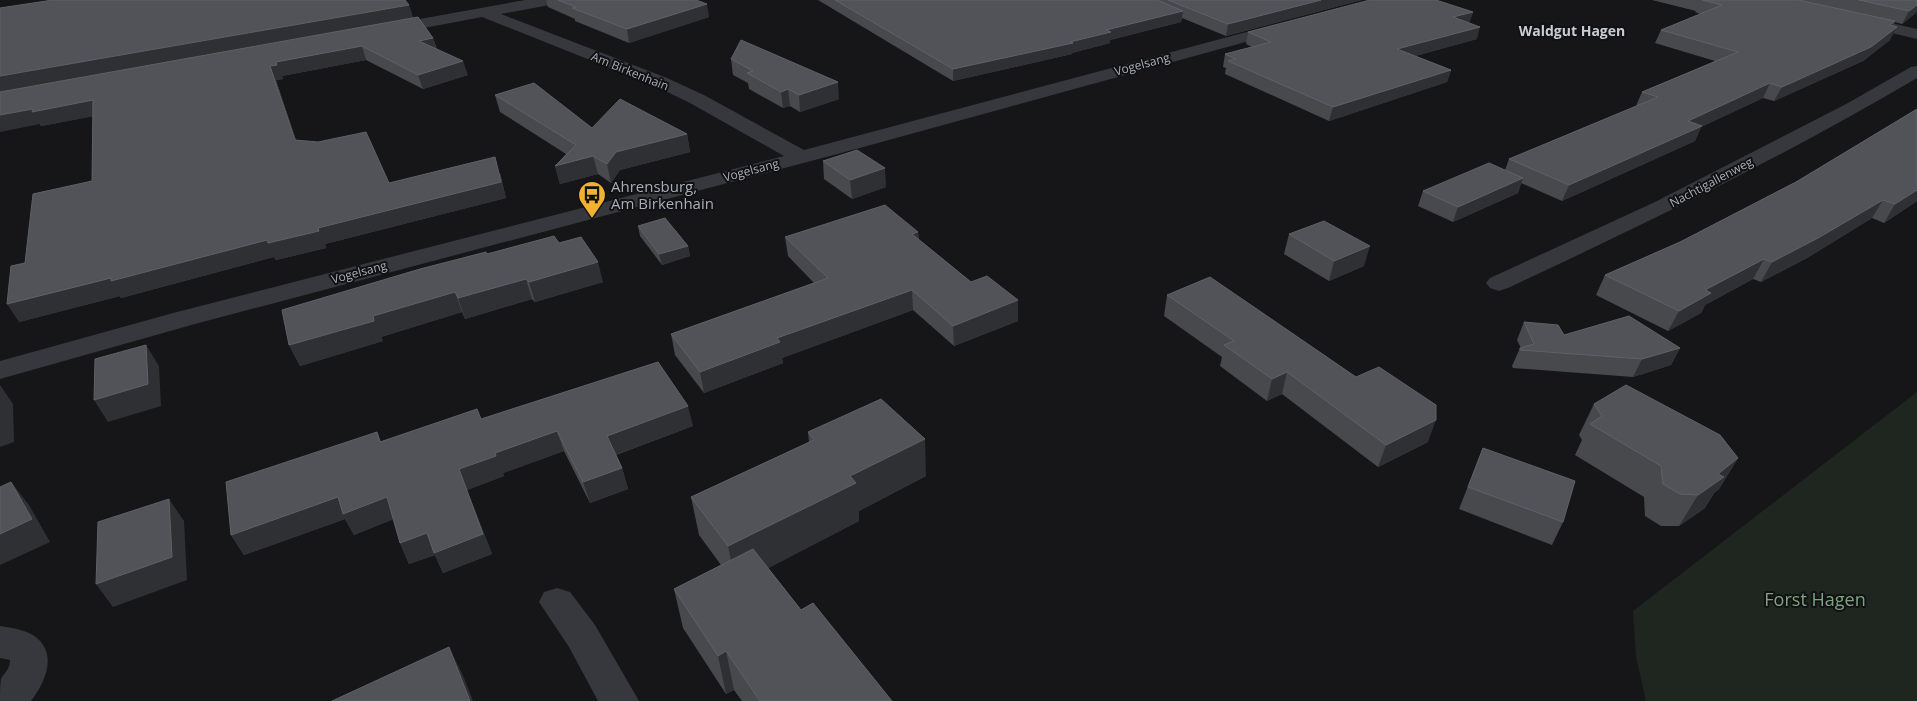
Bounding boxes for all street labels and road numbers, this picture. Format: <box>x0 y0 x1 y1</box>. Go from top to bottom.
street label: Am Birkenhain <box>589 48 671 94</box>
street label: Vogelsang <box>1112 48 1172 80</box>
street label: Nachtigallenweg <box>1666 153 1756 211</box>
street label: Vogelsang <box>721 154 781 186</box>
street label: Vogelsang <box>329 256 389 288</box>

